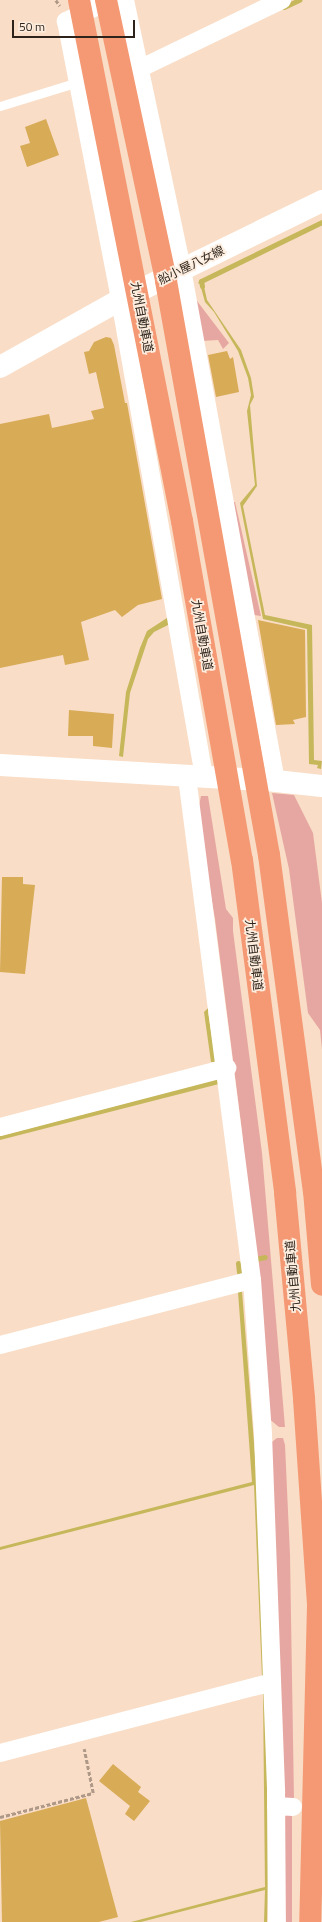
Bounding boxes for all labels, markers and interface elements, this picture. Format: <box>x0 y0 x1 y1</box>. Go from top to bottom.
scale bar <box>14 12 137 38</box>
text: 50 m <box>19 17 45 36</box>
street label: 船小屋八女線 <box>155 243 227 287</box>
street label: 九州自動車道 <box>128 280 156 354</box>
street label: 九州自動車道 <box>189 598 215 672</box>
street label: 九州自動車道 <box>242 918 266 992</box>
street label: 九州自動車道 <box>283 1240 303 1312</box>

